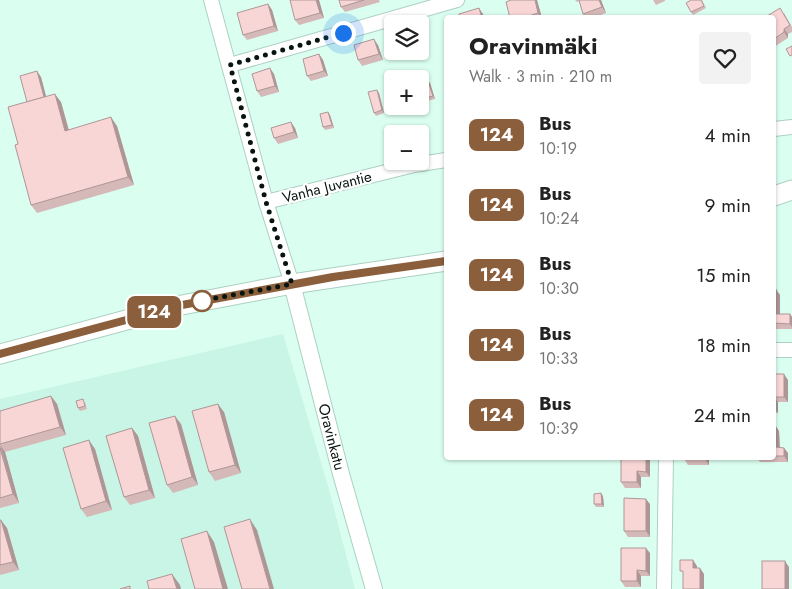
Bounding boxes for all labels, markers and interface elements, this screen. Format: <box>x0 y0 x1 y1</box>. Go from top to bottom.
map controls <box>384 15 429 170</box>
button: layers <box>384 15 429 60</box>
your location <box>331 21 356 46</box>
text: Oravinmäki <box>469 28 598 63</box>
button: heart <box>699 32 751 84</box>
text: Walk · 3 min · 210 m <box>469 65 612 88</box>
button: + <box>384 70 429 115</box>
text: Bus <box>539 110 571 137</box>
text: 124 <box>480 122 513 148</box>
text: 4 min <box>704 122 751 149</box>
button: − <box>384 125 429 170</box>
text: 10:19 <box>539 137 577 160</box>
street label: Vanha Juvantie <box>280 165 374 209</box>
text: Bus <box>539 180 571 207</box>
text: 124 <box>480 192 513 218</box>
text: 9 min <box>705 192 751 219</box>
text: 10:24 <box>539 207 579 230</box>
text: Bus <box>539 250 571 277</box>
text: 124 <box>480 262 513 288</box>
text: 15 min <box>696 262 751 289</box>
text: 10:30 <box>539 277 579 300</box>
unlabelled marker <box>191 290 213 312</box>
line badge: 124 <box>125 296 183 328</box>
text: 124 <box>137 299 171 325</box>
text: Bus <box>539 320 571 347</box>
text: 124 <box>480 332 513 358</box>
text: 18 min <box>697 332 751 359</box>
text: 10:33 <box>539 347 578 370</box>
text: Bus <box>539 390 571 417</box>
street label: Oravinkatu <box>312 401 351 473</box>
text: 124 <box>480 402 513 428</box>
text: 24 min <box>694 402 751 429</box>
text: 10:39 <box>539 417 579 440</box>

